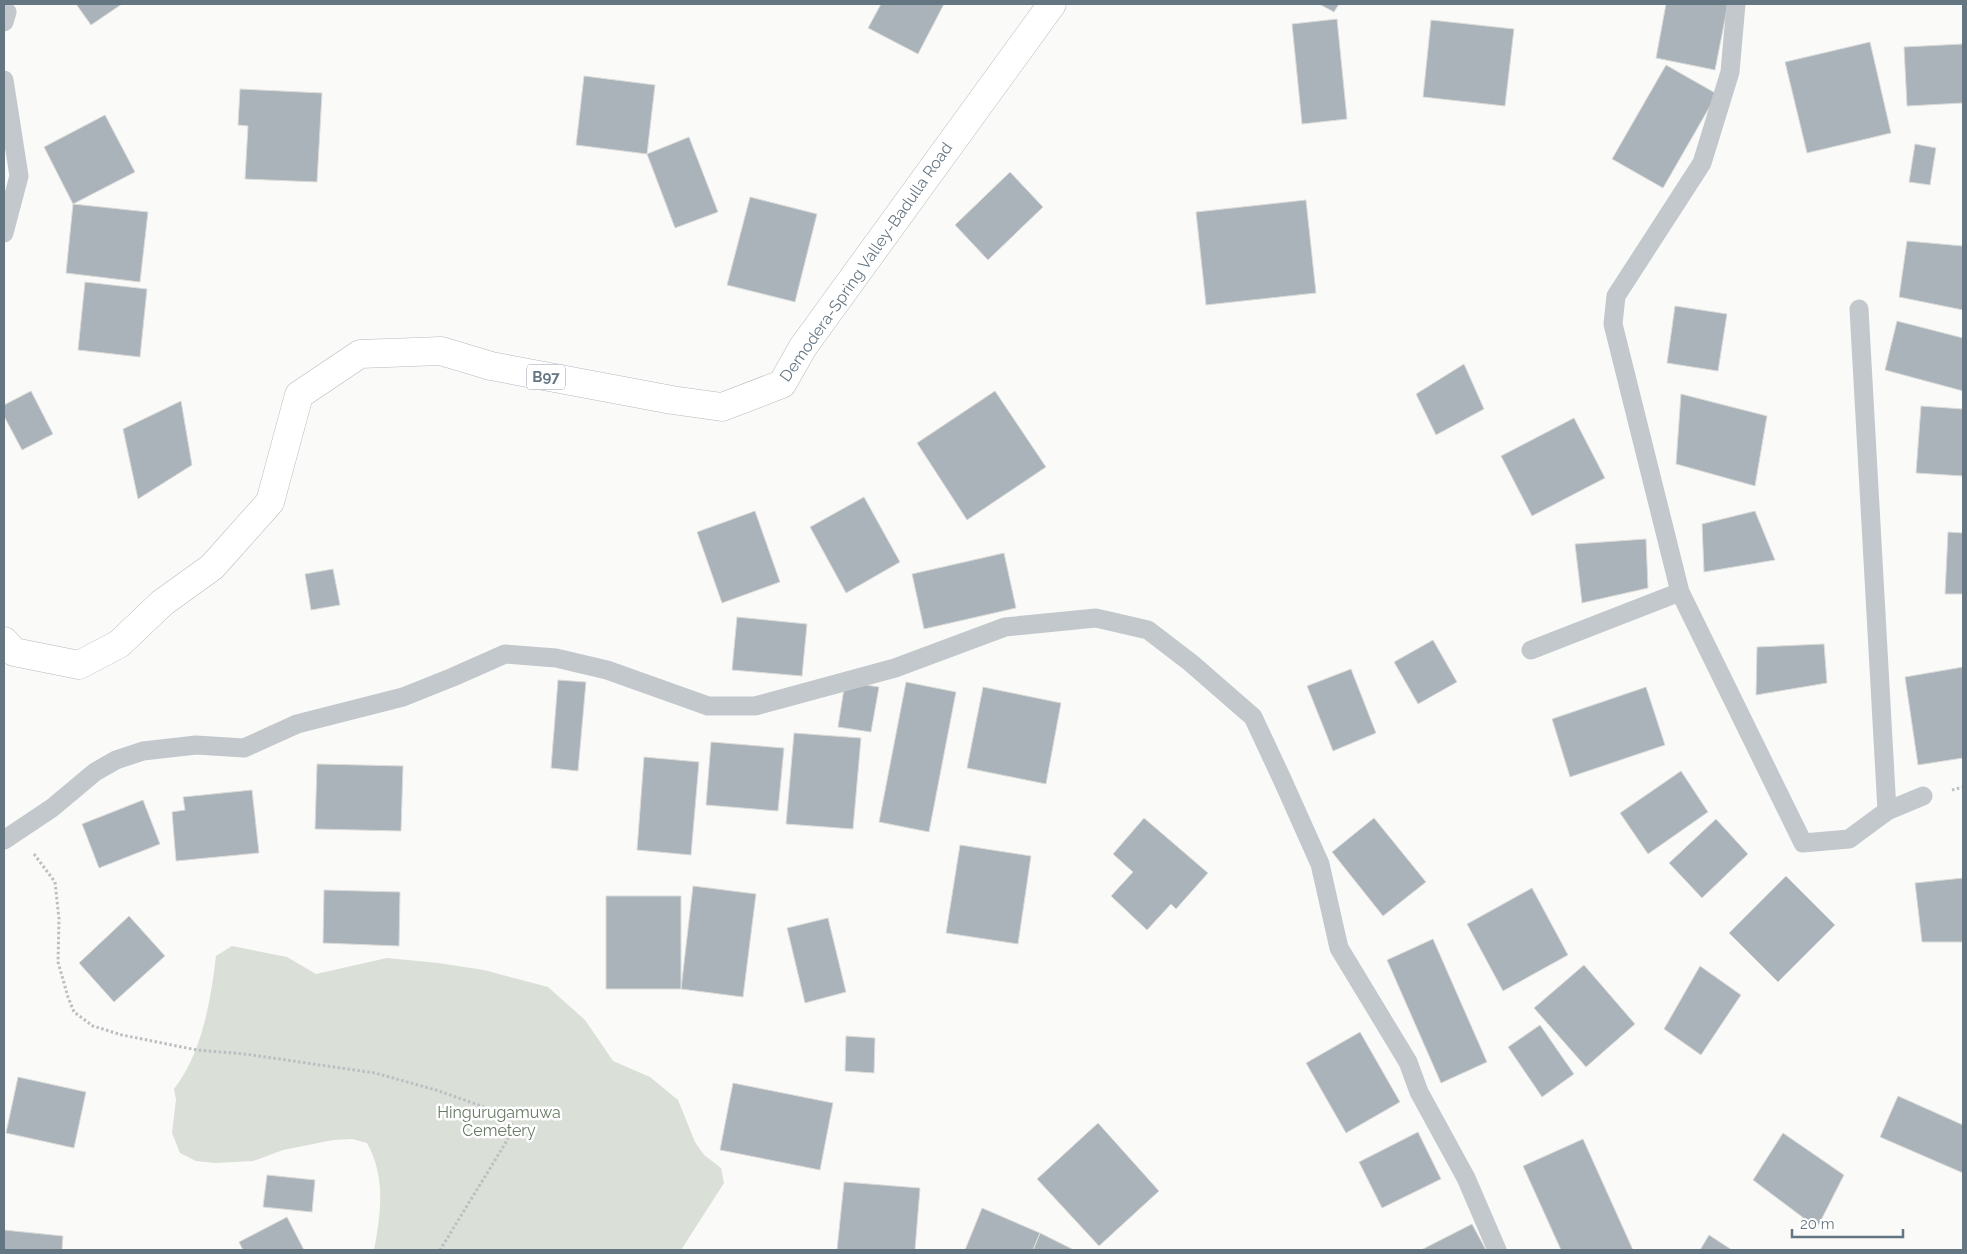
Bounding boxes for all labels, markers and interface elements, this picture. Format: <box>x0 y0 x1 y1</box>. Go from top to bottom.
street label: Demodera-Spring Valley-Badulla Road <box>776 139 956 385</box>
road number: B97 <box>527 364 565 390</box>
park label: Hingurugamuwa Cemetery <box>437 1103 561 1140</box>
scale bar <box>1792 1206 1903 1238</box>
text: 20 m <box>1800 1215 1835 1233</box>

